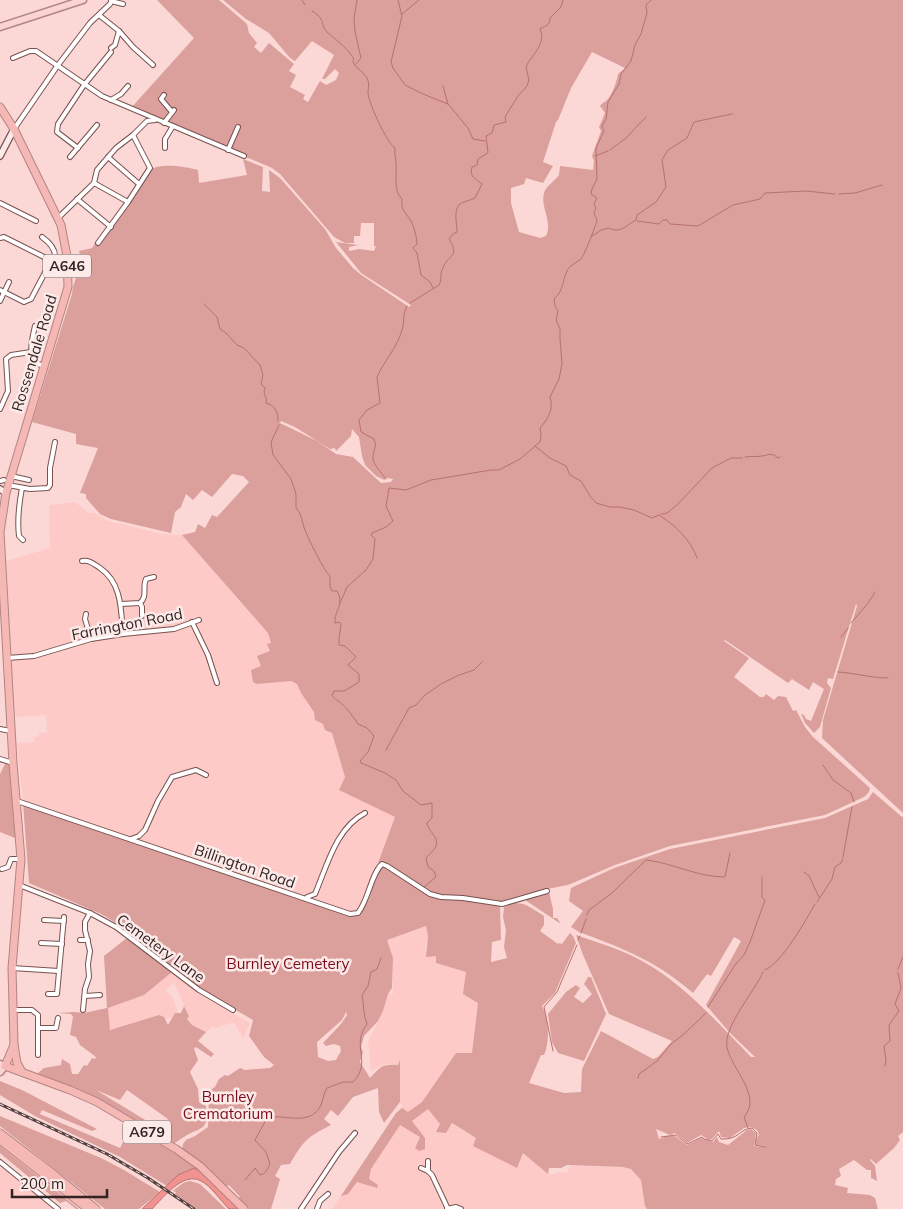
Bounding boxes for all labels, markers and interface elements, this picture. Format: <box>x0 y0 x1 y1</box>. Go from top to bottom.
road number: A646 <box>43 255 91 278</box>
street label: Rossendale Road <box>7 292 61 414</box>
street label: Farrington Road <box>70 604 184 644</box>
street label: Billington Road <box>192 840 298 892</box>
street label: Cemetery Lane <box>113 910 209 986</box>
park label: Burnley Cemetery <box>226 954 350 973</box>
park label: Burnley Crematorium <box>183 1087 273 1123</box>
road number: A679 <box>123 1120 171 1144</box>
scale bar <box>12 1166 108 1198</box>
text: 200 m <box>20 1174 64 1193</box>

